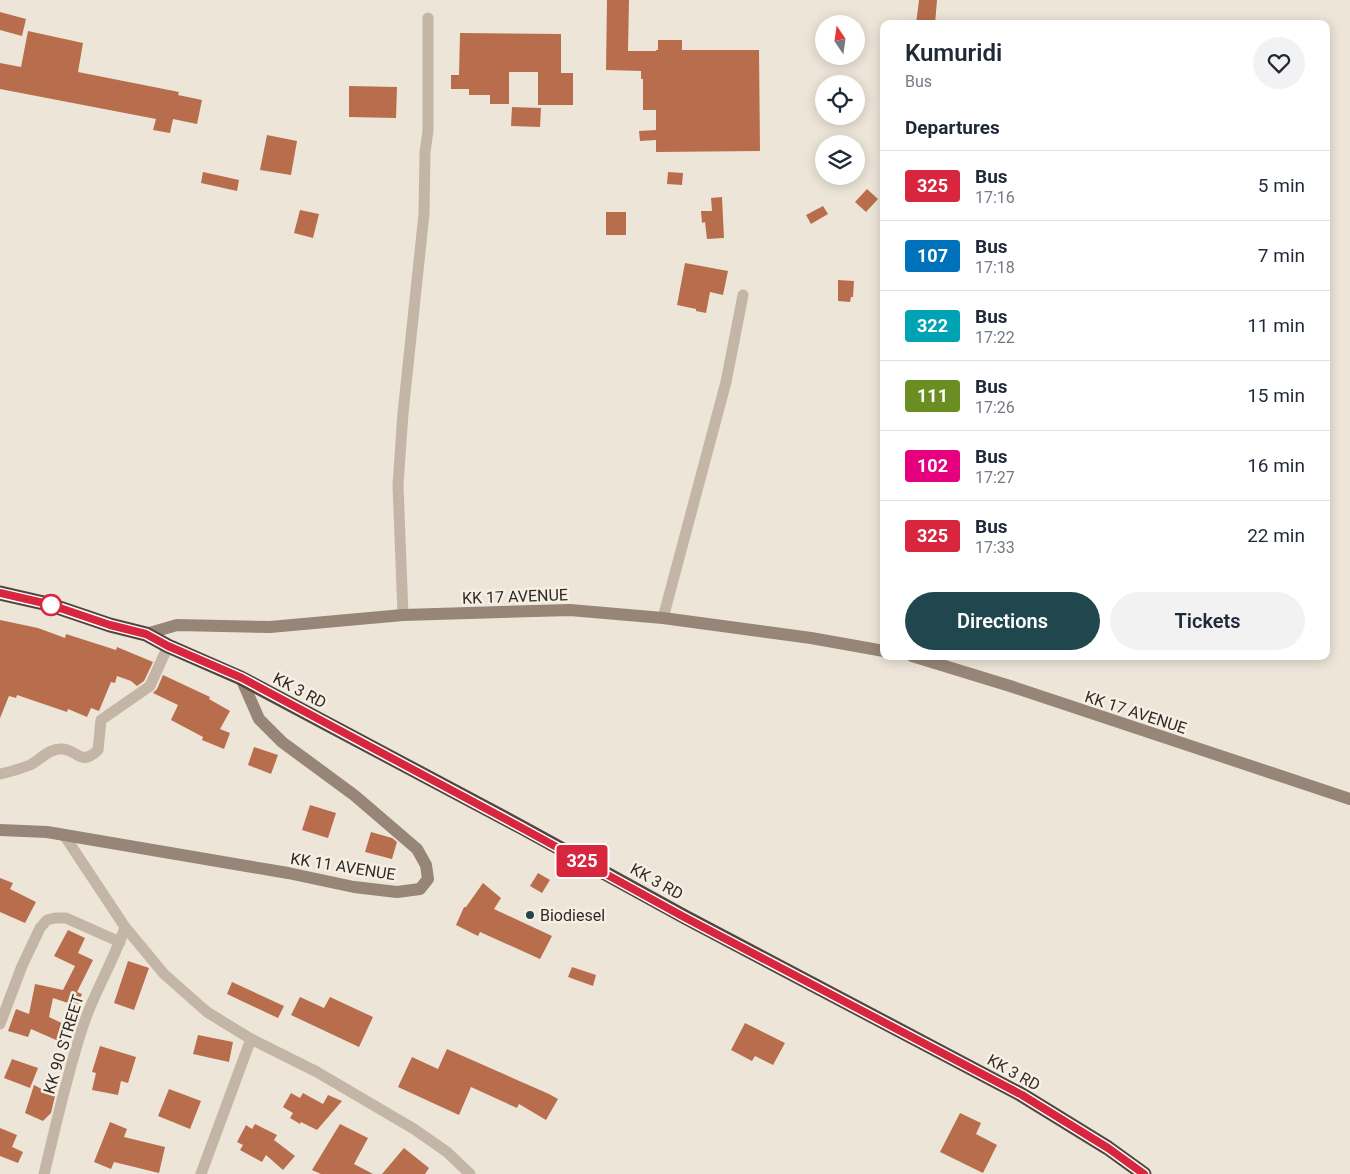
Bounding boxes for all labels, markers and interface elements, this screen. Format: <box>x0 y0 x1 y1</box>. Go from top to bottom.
north arrow <box>815 15 865 65</box>
map controls <box>815 15 865 185</box>
button: heart <box>1253 37 1305 89</box>
text: Kumuridi <box>905 39 1002 67</box>
text: Bus <box>905 72 932 91</box>
button: locate <box>815 75 865 125</box>
text: Departures <box>905 116 1000 139</box>
button: layers <box>815 135 865 185</box>
text: Bus <box>975 165 1008 188</box>
text: 5 min <box>1258 174 1305 197</box>
text: 325 <box>917 175 948 196</box>
text: 17:16 <box>975 188 1015 207</box>
text: Bus <box>975 235 1008 258</box>
text: 7 min <box>1258 244 1305 267</box>
text: 107 <box>917 245 948 266</box>
text: 17:18 <box>975 258 1015 277</box>
text: Bus <box>975 305 1008 328</box>
text: 11 min <box>1247 314 1305 337</box>
text: 322 <box>917 315 948 336</box>
text: 17:22 <box>975 328 1015 347</box>
text: Bus <box>975 375 1008 398</box>
text: 15 min <box>1247 384 1305 407</box>
text: 111 <box>917 385 948 406</box>
text: 17:26 <box>975 398 1015 417</box>
text: Bus <box>975 445 1008 468</box>
text: 16 min <box>1247 454 1305 477</box>
text: 102 <box>917 455 948 476</box>
text: 17:27 <box>975 468 1015 487</box>
text: Bus <box>975 515 1008 538</box>
text: 22 min <box>1247 524 1305 547</box>
text: 325 <box>917 525 948 546</box>
text: 17:33 <box>975 538 1015 557</box>
street label: KK 17 AVENUE <box>462 585 568 608</box>
button: Directions <box>905 592 1100 650</box>
button: Tickets <box>1110 592 1305 650</box>
unlabelled marker <box>40 594 62 616</box>
street label: KK 3 RD <box>270 669 330 712</box>
street label: KK 17 AVENUE <box>1083 687 1189 738</box>
line badge: 325 <box>553 845 611 877</box>
street label: KK 11 AVENUE <box>289 849 397 884</box>
text: 325 <box>567 850 597 871</box>
street label: KK 3 RD <box>627 859 686 904</box>
place label: Biodiesel <box>540 906 605 925</box>
marker: Biodiesel <box>524 909 536 921</box>
street label: KK 90 STREET <box>39 992 88 1096</box>
street label: KK 3 RD <box>984 1050 1043 1095</box>

